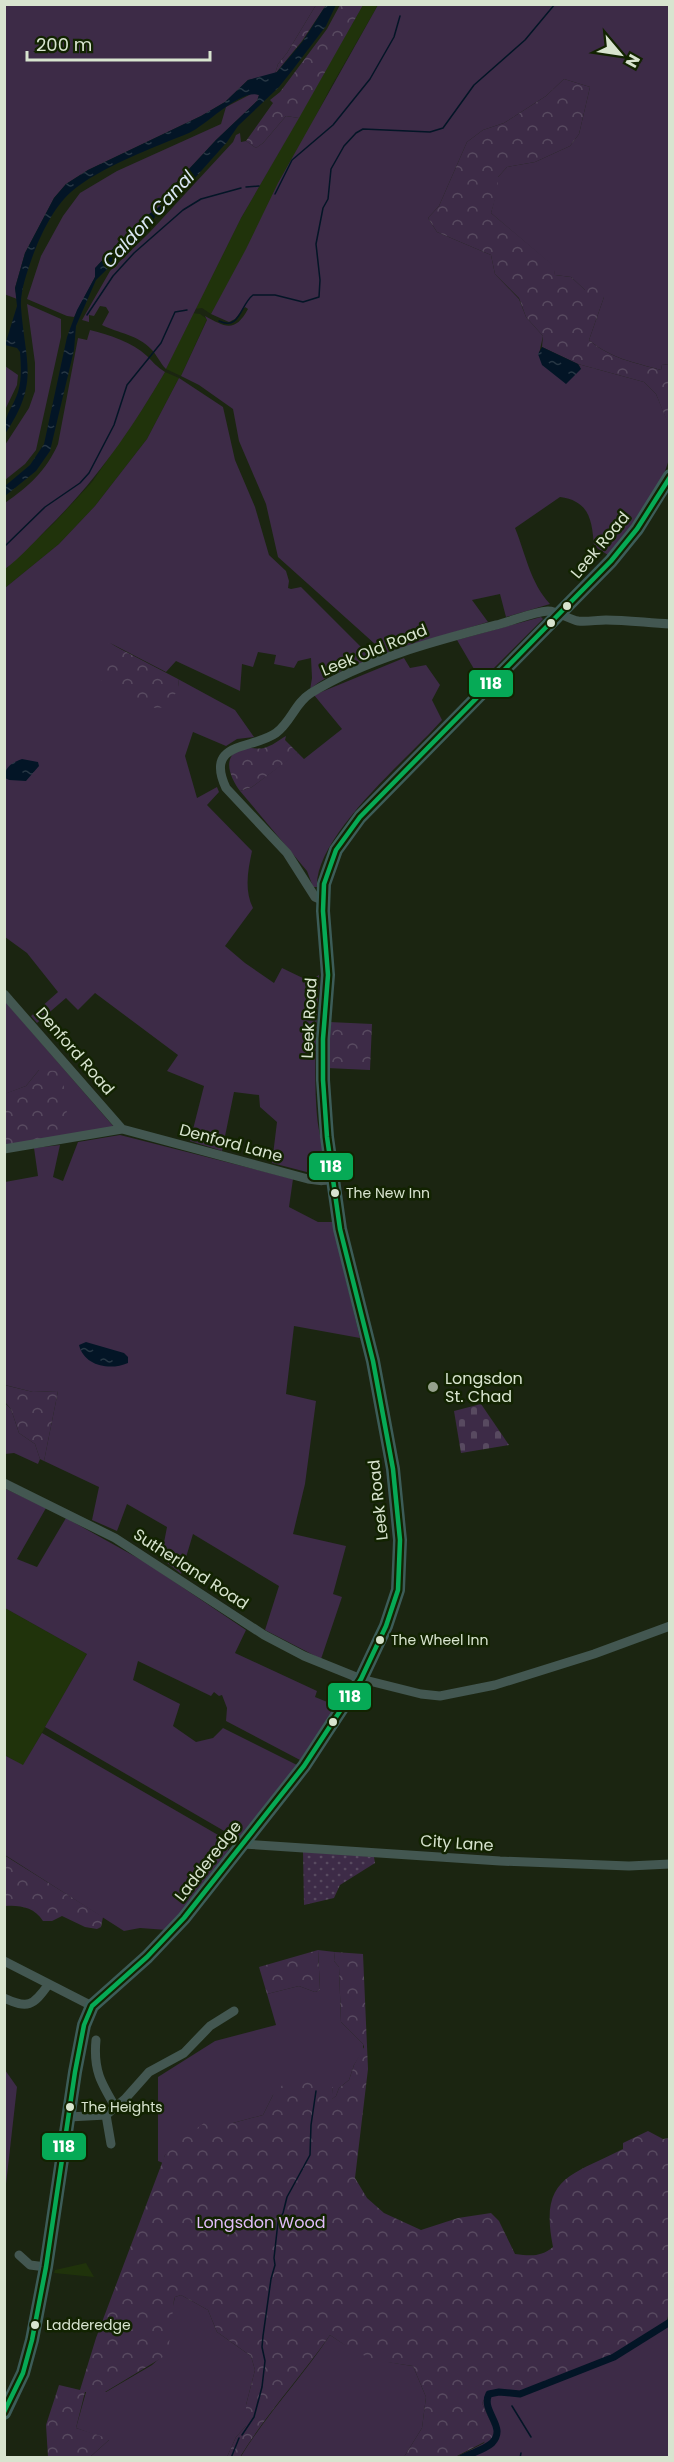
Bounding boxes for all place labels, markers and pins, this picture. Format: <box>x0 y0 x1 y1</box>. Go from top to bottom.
unlabelled marker <box>561 600 573 612</box>
unlabelled marker <box>545 617 557 629</box>
place label: The New Inn <box>346 1183 430 1203</box>
marker: The New Inn <box>329 1187 341 1199</box>
place label: Longsdon St. Chad <box>445 1367 523 1408</box>
marker: Longsdon St. Chad <box>426 1380 440 1394</box>
place label: The Wheel Inn <box>391 1630 488 1650</box>
marker: The Wheel Inn <box>374 1634 386 1646</box>
unlabelled marker <box>327 1716 339 1728</box>
place label: The Heights <box>81 2097 163 2117</box>
marker: The Heights <box>64 2101 76 2113</box>
place label: Ladderedge <box>46 2315 131 2335</box>
marker: Ladderedge <box>29 2319 41 2331</box>

